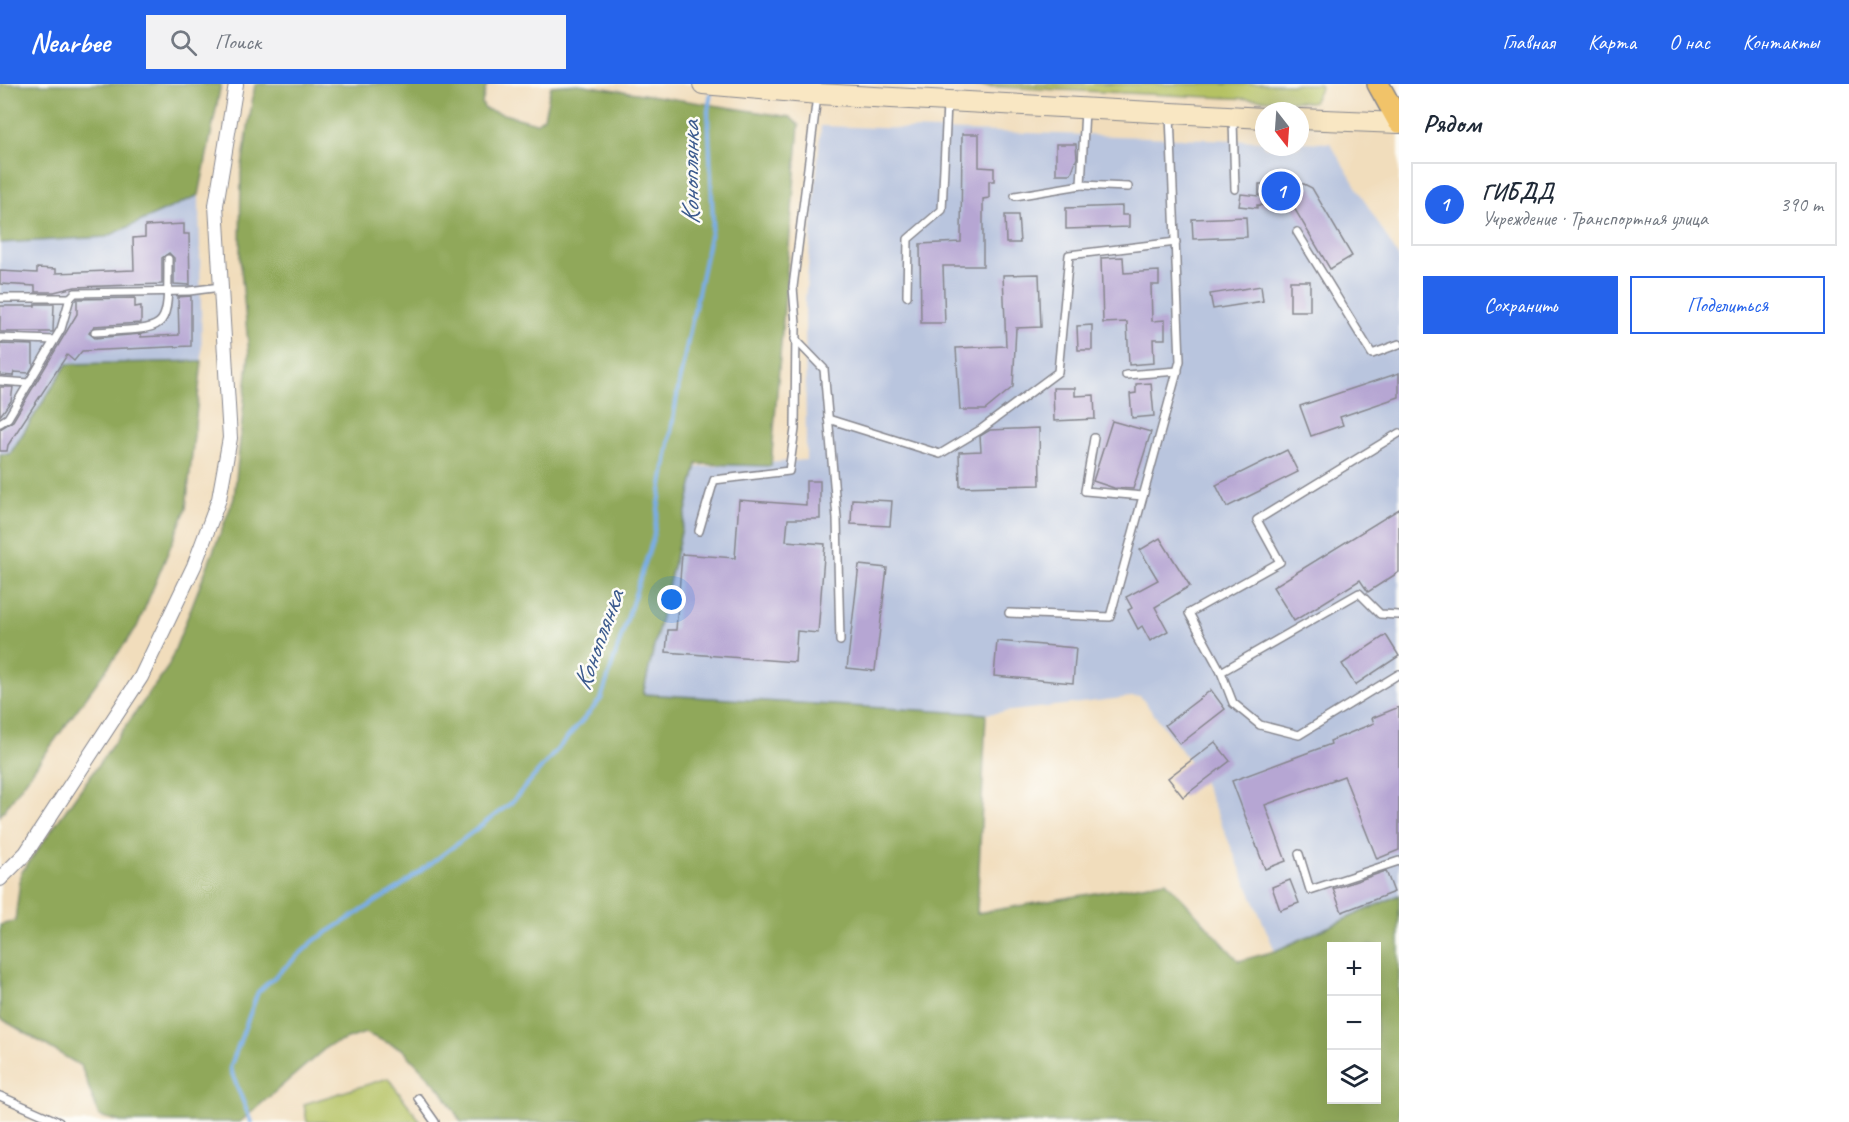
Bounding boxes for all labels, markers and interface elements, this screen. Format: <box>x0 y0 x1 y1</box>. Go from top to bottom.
search box <box>146 15 566 69</box>
text: Nearbee <box>30 25 110 60</box>
icon: search <box>167 26 200 59</box>
text: Поиск <box>215 28 261 56</box>
text: Главная <box>1502 29 1555 55</box>
text: Карта <box>1588 29 1636 55</box>
text: О нас <box>1669 29 1710 55</box>
text: Контакты <box>1743 29 1819 55</box>
north arrow <box>1255 102 1309 156</box>
text: Рядом <box>1423 107 1481 140</box>
water label: Коноплянка <box>673 119 707 225</box>
pin: 1 <box>1262 168 1300 214</box>
text: ГИБДД <box>1482 178 1553 206</box>
text: 1 <box>1440 192 1449 217</box>
text: 390 m <box>1780 192 1823 217</box>
text: Учреждение · Транспортная улица <box>1482 206 1708 231</box>
button: Сохранить <box>1423 276 1618 334</box>
button: Поделиться <box>1630 276 1825 334</box>
water label: Коноплянка <box>564 584 632 694</box>
your location <box>657 585 686 614</box>
map controls <box>1327 942 1381 1104</box>
button: + <box>1327 942 1381 996</box>
button: − <box>1327 996 1381 1050</box>
button: layers <box>1327 1050 1381 1104</box>

